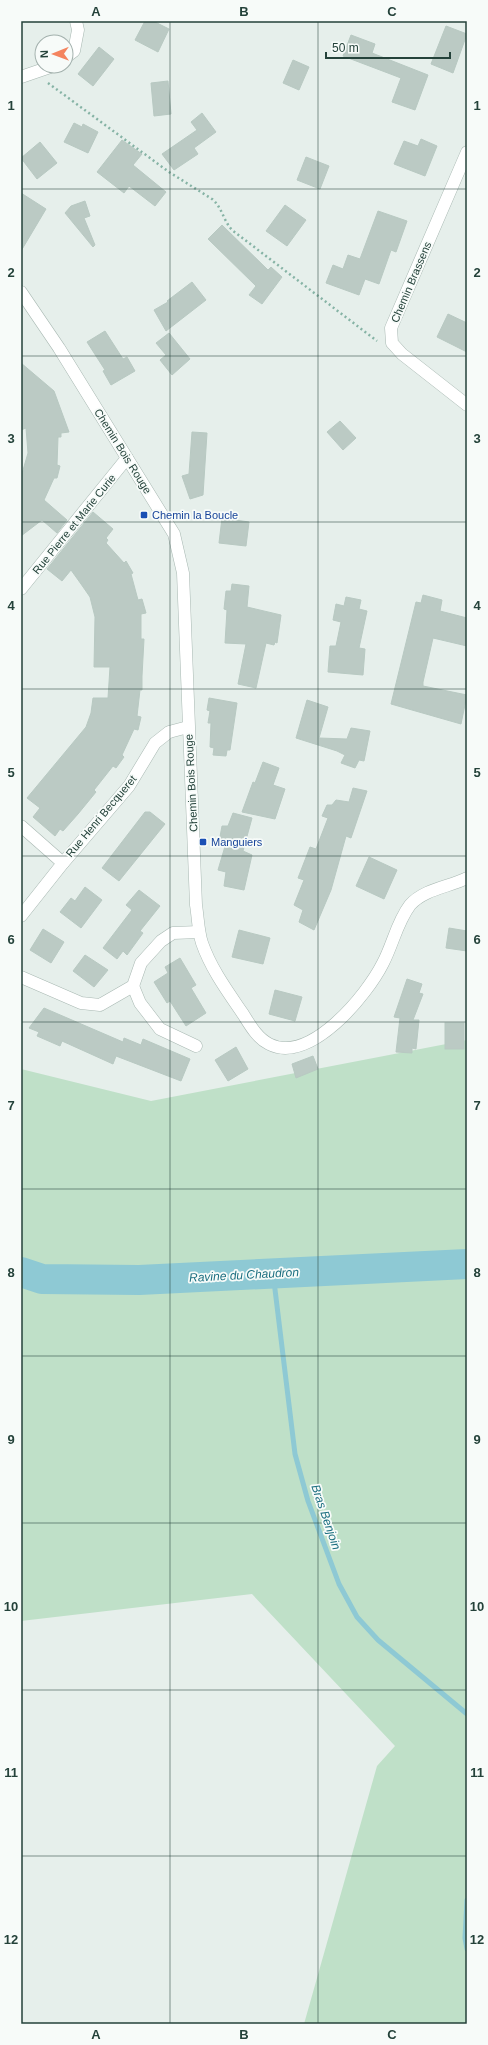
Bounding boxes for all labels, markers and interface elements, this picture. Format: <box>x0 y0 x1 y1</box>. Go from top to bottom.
text: A <box>91 4 101 19</box>
text: B <box>239 4 249 19</box>
text: C <box>387 4 397 19</box>
north arrow <box>34 34 74 74</box>
scale bar <box>326 34 450 60</box>
text: 50 m <box>332 41 359 55</box>
text: N <box>38 50 50 58</box>
text: 1 <box>7 98 15 113</box>
text: 1 <box>473 98 481 113</box>
street label: Chemin Brassens <box>389 239 434 324</box>
text: 2 <box>7 265 15 280</box>
text: 2 <box>473 265 481 280</box>
street label: Chemin Bois Rouge <box>92 406 154 496</box>
text: 3 <box>7 431 15 446</box>
text: 3 <box>473 431 481 446</box>
street label: Rue Pierre et Marie Curie <box>30 472 118 576</box>
place label: Chemin la Boucle <box>152 509 238 521</box>
marker: Chemin la Boucle <box>139 510 149 520</box>
text: 4 <box>7 598 15 613</box>
text: 4 <box>473 598 481 613</box>
street label: Chemin Bois Rouge <box>182 734 200 832</box>
text: 5 <box>7 765 15 780</box>
text: 5 <box>473 765 481 780</box>
street label: Rue Henri Becqueret <box>63 773 139 859</box>
place label: Manguiers <box>211 836 263 848</box>
marker: Manguiers <box>198 837 208 847</box>
text: 6 <box>7 932 15 947</box>
text: 6 <box>473 932 481 947</box>
text: 7 <box>7 1098 15 1113</box>
text: 7 <box>473 1098 481 1113</box>
text: 8 <box>7 1265 15 1280</box>
water label: Ravine du Chaudron <box>189 1265 300 1285</box>
text: 8 <box>473 1265 481 1280</box>
text: 9 <box>7 1432 15 1447</box>
text: 9 <box>473 1432 481 1447</box>
water label: Bras Benjoin <box>308 1483 344 1552</box>
text: 10 <box>4 1599 18 1614</box>
text: 10 <box>470 1599 484 1614</box>
text: 11 <box>4 1765 18 1780</box>
text: 11 <box>470 1765 484 1780</box>
text: 12 <box>4 1932 18 1947</box>
text: 12 <box>470 1932 484 1947</box>
text: A <box>91 2027 101 2042</box>
text: B <box>239 2027 249 2042</box>
text: C <box>387 2027 397 2042</box>

